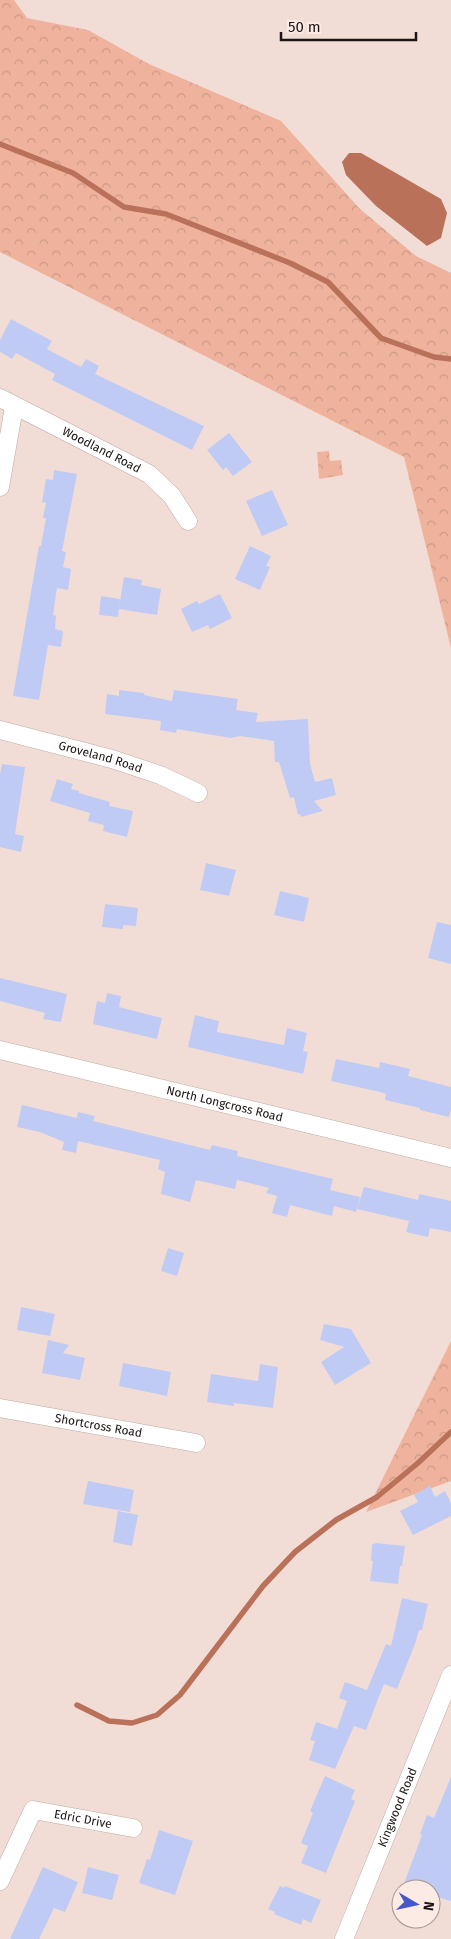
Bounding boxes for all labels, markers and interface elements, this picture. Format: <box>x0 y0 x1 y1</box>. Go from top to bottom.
scale bar <box>281 10 416 42</box>
text: 50 m <box>288 18 321 36</box>
street label: Woodland Road <box>60 424 143 476</box>
street label: Groveland Road <box>57 738 144 776</box>
street label: North Longcross Road <box>165 1083 284 1124</box>
street label: Shortcross Road <box>54 1411 143 1440</box>
street label: Kingwood Road <box>375 1766 420 1849</box>
street label: Edric Drive <box>53 1807 113 1831</box>
north arrow <box>391 1879 441 1929</box>
text: N <box>419 1900 437 1912</box>

